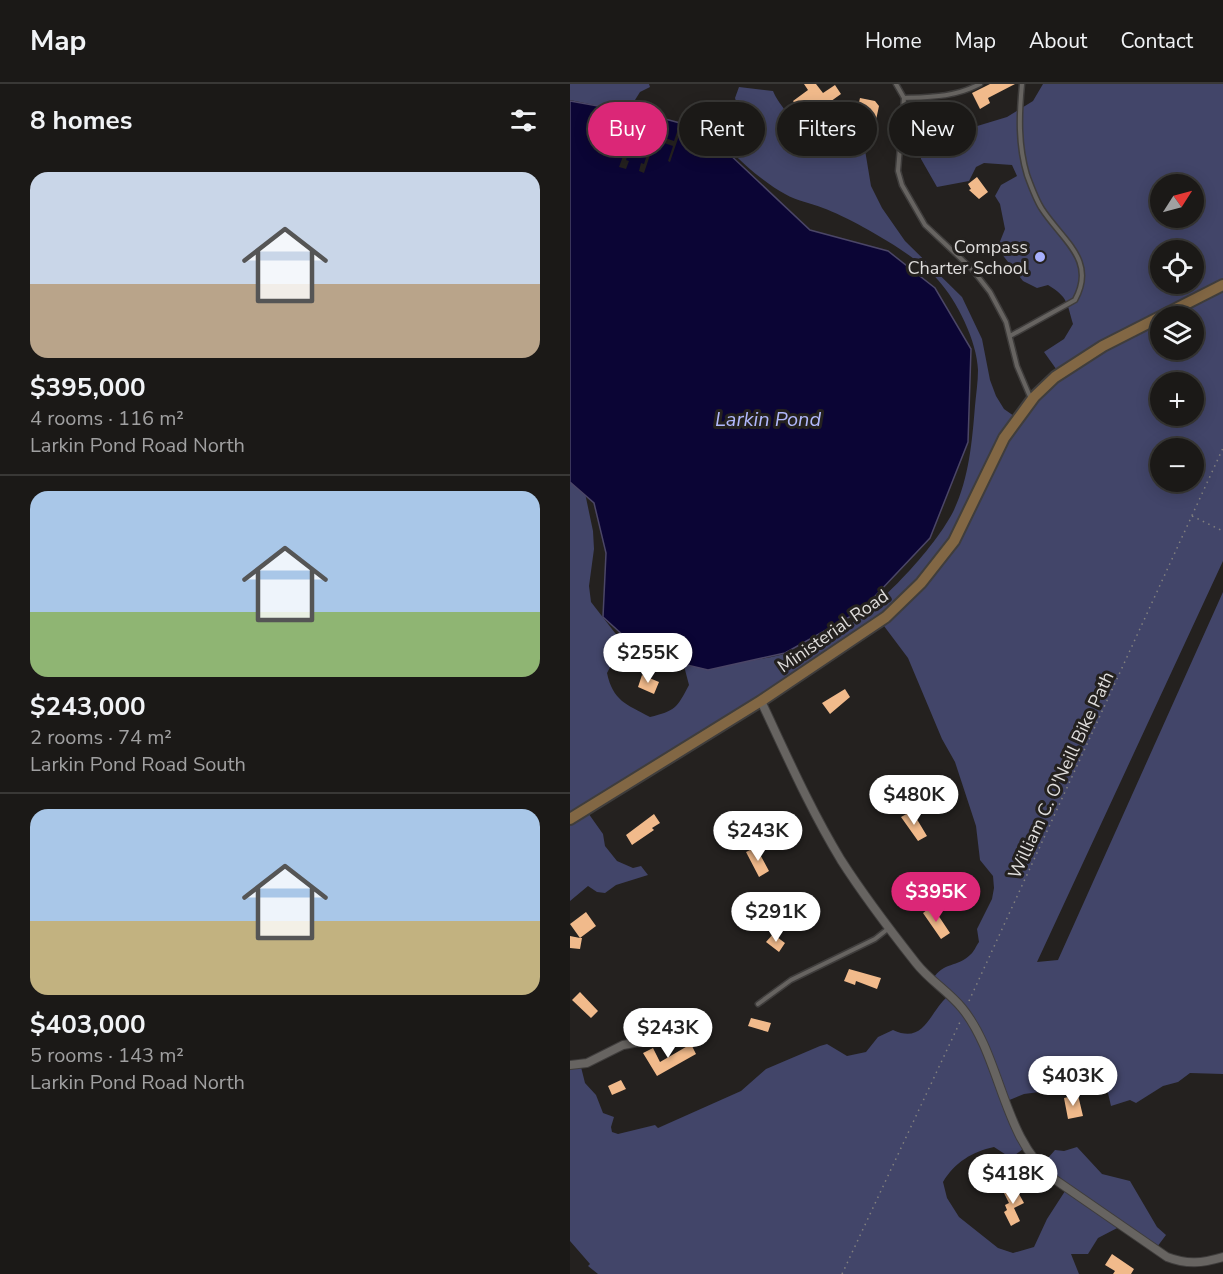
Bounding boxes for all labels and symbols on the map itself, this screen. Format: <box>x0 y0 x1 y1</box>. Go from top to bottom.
north arrow <box>1150 174 1204 228</box>
place label: Compass Charter School <box>907 235 1029 280</box>
marker: Compass Charter School <box>1033 250 1047 264</box>
water label: Larkin Pond <box>715 406 821 433</box>
street label: Ministerial Road <box>773 584 893 678</box>
pin: $255K <box>606 633 690 684</box>
street label: William C. O'Neill Bike Path <box>1002 668 1120 882</box>
pin: $480K <box>872 775 956 826</box>
pin: $243K <box>716 811 800 862</box>
pin: $395K <box>894 872 978 923</box>
pin: $291K <box>734 892 818 943</box>
pin: $243K <box>626 1008 710 1059</box>
pin: $403K <box>1031 1056 1115 1107</box>
pin: $418K <box>971 1154 1055 1205</box>

